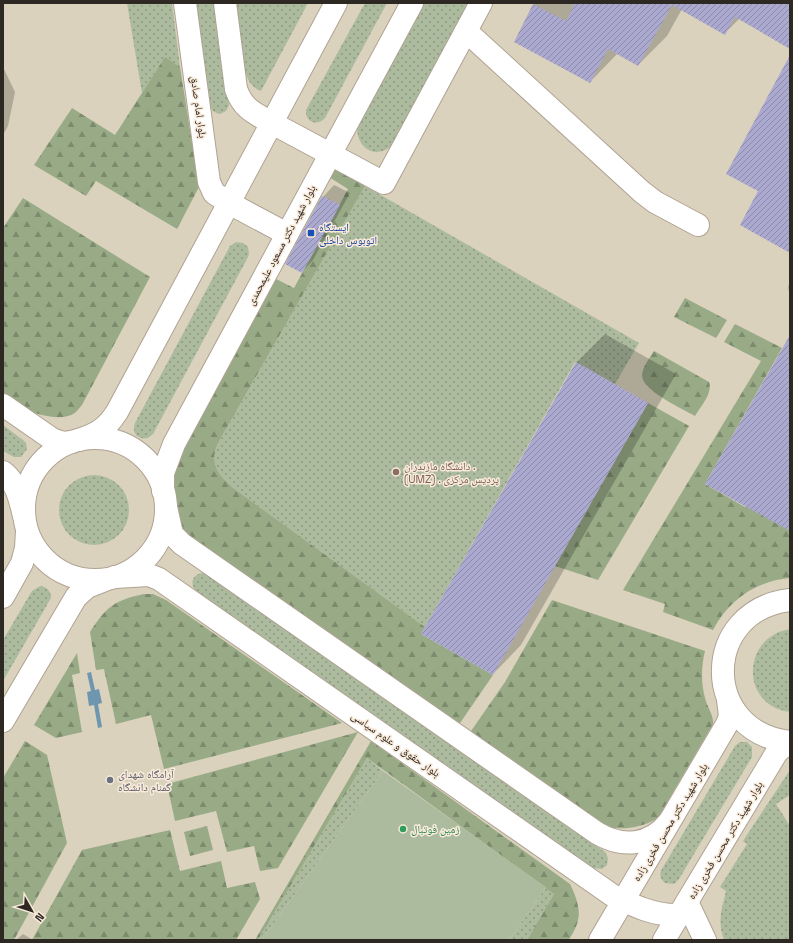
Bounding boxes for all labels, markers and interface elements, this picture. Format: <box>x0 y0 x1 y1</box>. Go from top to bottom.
street label: بلوار امام صادق <box>188 75 210 139</box>
street label: بلوار شهید دکتر مسعود علیمحمدی <box>243 182 319 308</box>
place label: ایستگاه اتوبوس داخلی <box>319 220 377 247</box>
marker: ایستگاه اتوبوس داخلی <box>306 228 316 238</box>
place label: دانشگاه مازندران . (UMZ) . پردیس مرکزی <box>404 459 499 486</box>
marker: دانشگاه مازندران . (UMZ) . پردیس مرکزی <box>391 467 401 477</box>
street label: بلوار حقوق و علوم سیاسی <box>349 708 443 780</box>
street label: بلوار شهید دکتر محسن فخری زاده <box>629 760 711 884</box>
place label: آرامگاه شهدای گمنام دانشگاه <box>118 767 174 794</box>
marker: آرامگاه شهدای گمنام دانشگاه <box>105 775 115 785</box>
street label: بلوار شهیذ دکتر محسن فخری زاده <box>684 778 766 902</box>
place label: زمین فوتبال <box>411 822 460 836</box>
marker: زمین فوتبال <box>398 824 408 834</box>
north arrow <box>12 891 52 931</box>
text: N <box>32 910 48 925</box>

